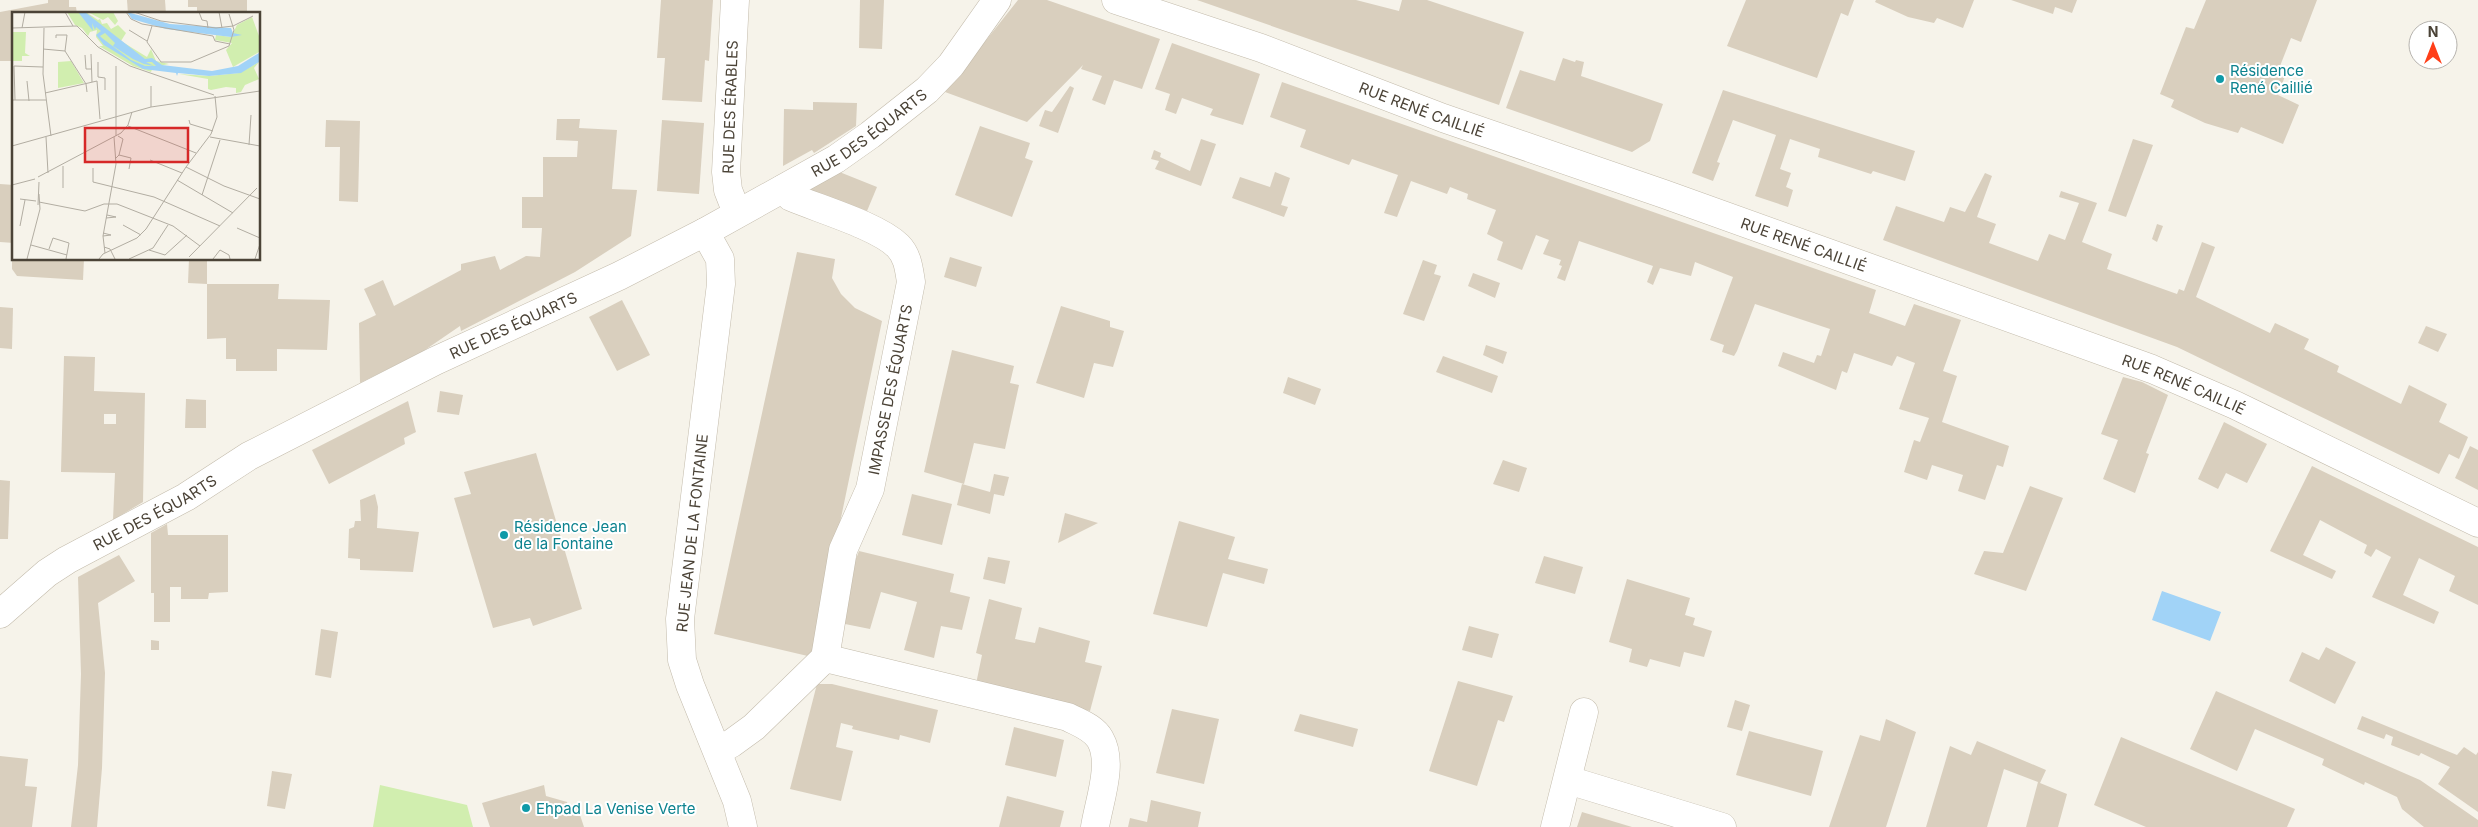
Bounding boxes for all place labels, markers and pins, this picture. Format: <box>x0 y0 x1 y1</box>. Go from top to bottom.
place label: Résidence René Caillié <box>2230 61 2313 97</box>
marker: Résidence René Caillié <box>2214 73 2226 85</box>
place label: Résidence Jean de la Fontaine <box>514 517 627 553</box>
marker: Résidence Jean de la Fontaine <box>498 529 510 541</box>
place label: Ehpad La Venise Verte <box>536 799 696 818</box>
marker: Ehpad La Venise Verte <box>520 802 532 814</box>

